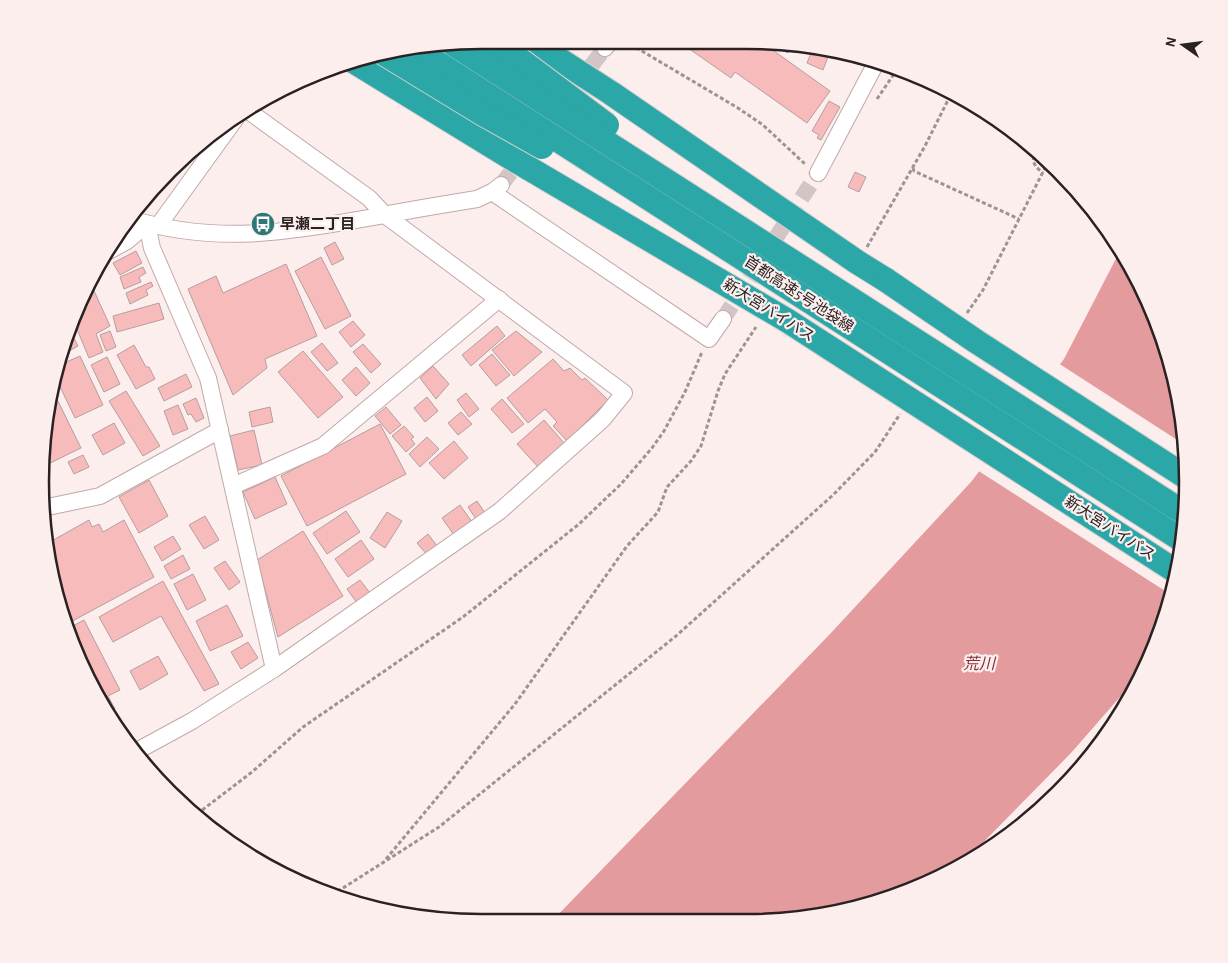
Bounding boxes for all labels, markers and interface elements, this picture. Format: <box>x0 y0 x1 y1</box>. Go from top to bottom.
north arrow <box>1158 20 1208 70</box>
text: N <box>1163 36 1179 49</box>
bus stop icon: 早瀬二丁目 <box>250 211 276 237</box>
place label: 早瀬二丁目 <box>280 216 355 232</box>
street label: 首都高速5号池袋線 <box>742 252 857 335</box>
street label: 新大宮バイパス <box>720 275 818 345</box>
street label: 新大宮バイパス <box>1062 493 1158 563</box>
water label: 荒川 <box>963 655 997 672</box>

